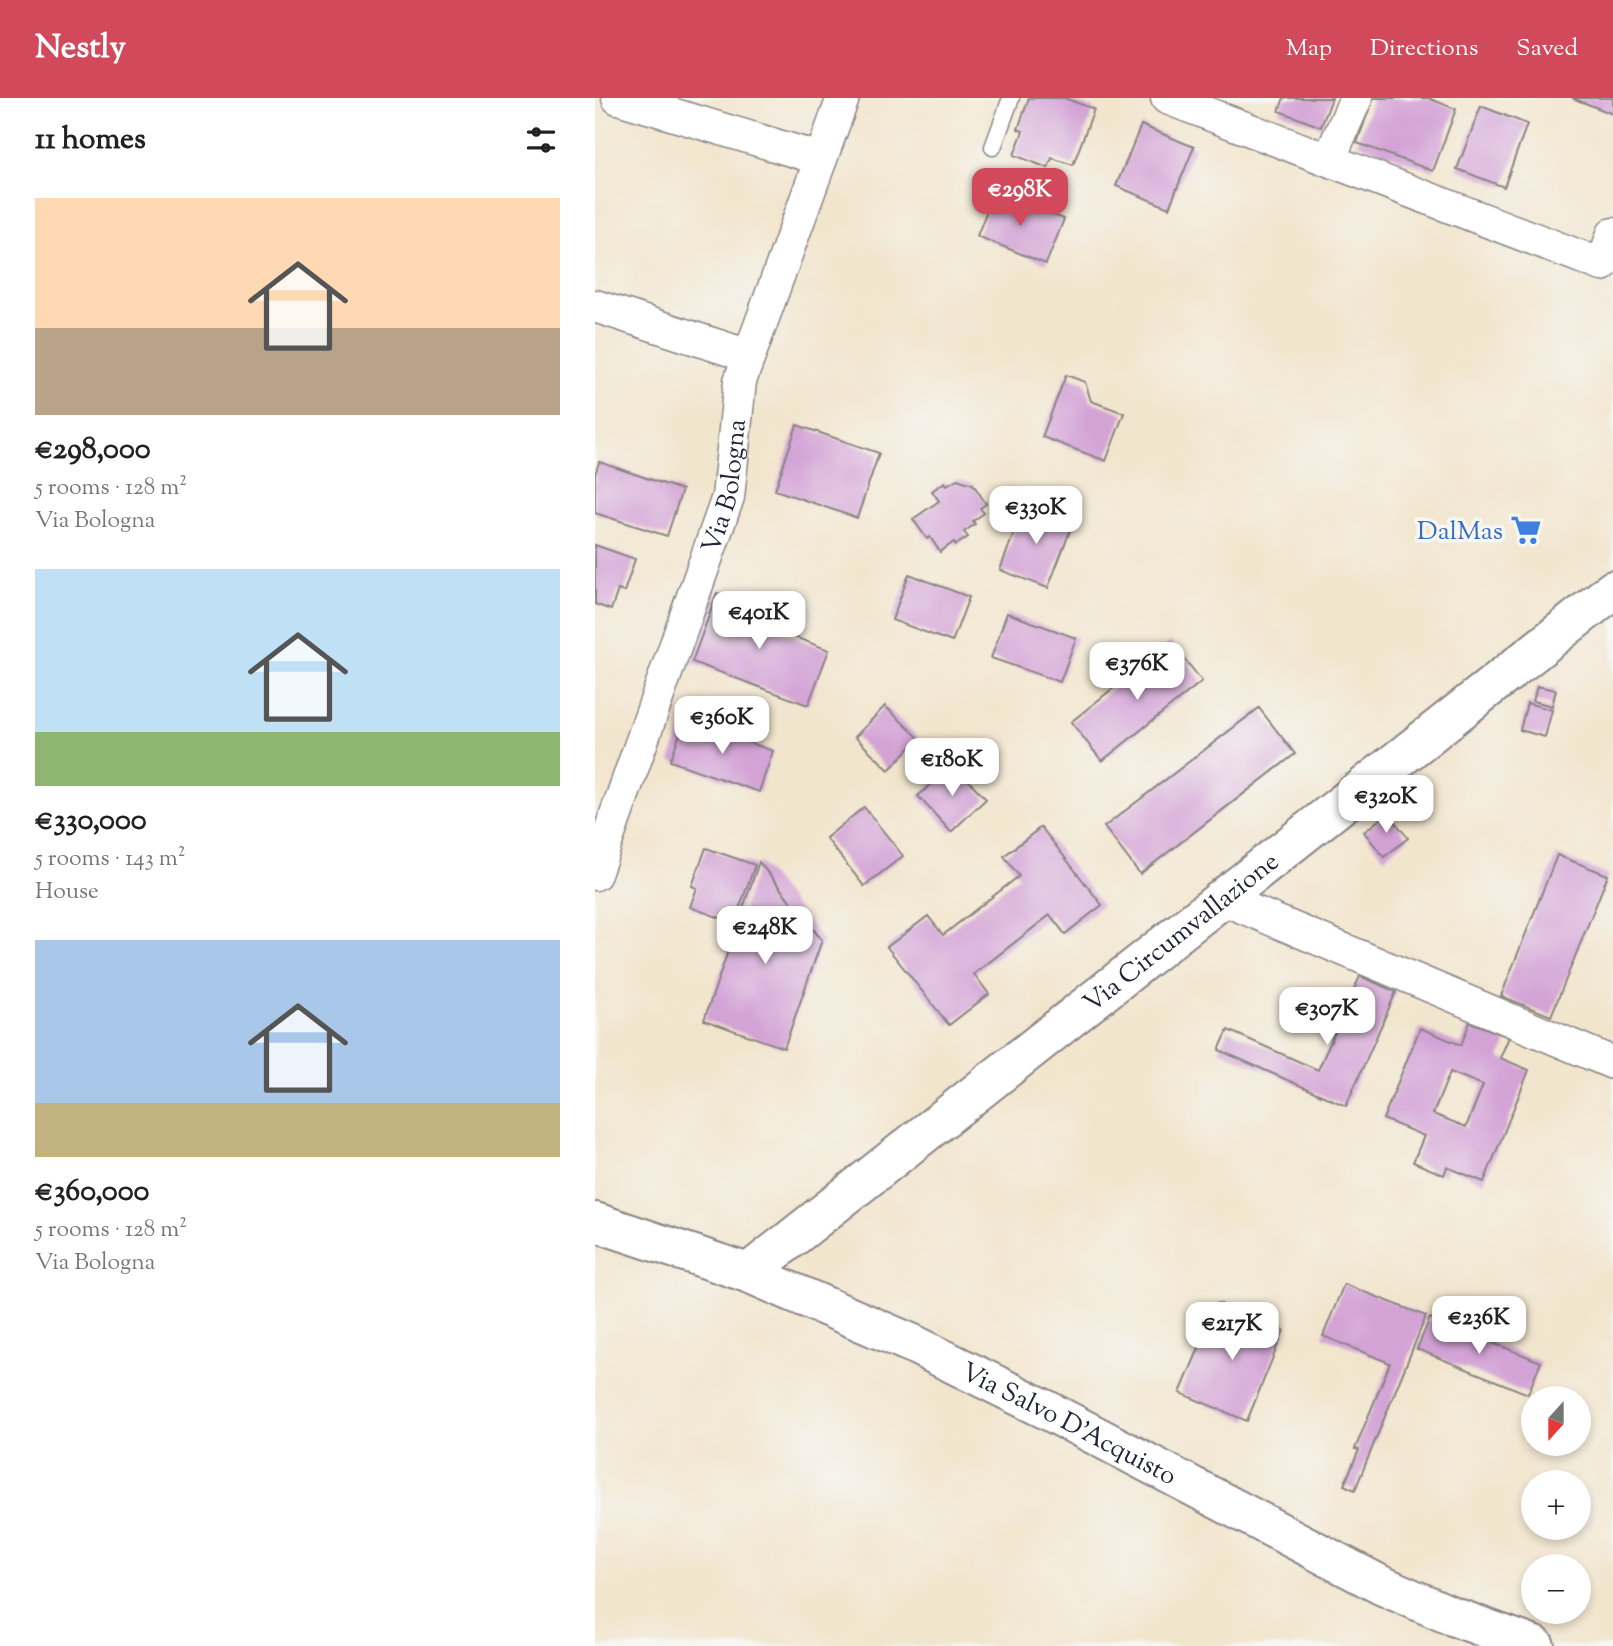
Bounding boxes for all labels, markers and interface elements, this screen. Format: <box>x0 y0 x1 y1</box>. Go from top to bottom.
text: Nestly <box>35 25 126 73</box>
text: Map <box>1286 32 1332 66</box>
text: Directions <box>1370 32 1478 66</box>
text: Saved <box>1516 32 1578 66</box>
text: 11 homes <box>35 119 146 162</box>
icon: filters <box>522 121 560 159</box>
pin: €298K <box>971 169 1069 228</box>
text: €298K <box>988 174 1052 207</box>
icon: home <box>235 243 361 369</box>
street label: Via Bologna <box>694 417 757 559</box>
text: €298,000 <box>35 429 151 472</box>
text: 5 rooms · 128 m² <box>35 472 187 505</box>
pin: €330K <box>987 486 1085 546</box>
text: €330K <box>1005 492 1067 525</box>
text: Via Bologna <box>35 505 155 538</box>
supermarket icon: DalMas <box>1509 513 1543 547</box>
place label: DalMas <box>1417 514 1503 551</box>
pin: €401K <box>710 592 808 651</box>
text: €401K <box>728 597 790 630</box>
icon: home <box>235 614 361 740</box>
pin: €376K <box>1088 642 1186 702</box>
text: €376K <box>1105 648 1169 681</box>
pin: €360K <box>673 696 771 756</box>
text: €360K <box>690 702 754 735</box>
pin: €180K <box>903 738 1001 798</box>
text: €180K <box>921 744 983 777</box>
pin: €320K <box>1337 776 1435 835</box>
text: €320K <box>1355 781 1418 814</box>
text: €330,000 <box>35 800 147 843</box>
text: 5 rooms · 143 m² <box>35 843 186 876</box>
street label: Via Circumvallazione <box>1076 845 1288 1022</box>
text: House <box>35 876 99 909</box>
pin: €248K <box>716 906 814 966</box>
text: €248K <box>733 912 797 945</box>
icon: home <box>235 985 361 1111</box>
pin: €307K <box>1278 988 1376 1047</box>
text: €307K <box>1295 993 1359 1026</box>
text: €360,000 <box>35 1171 149 1214</box>
text: 5 rooms · 128 m² <box>35 1214 187 1247</box>
text: Via Bologna <box>35 1247 155 1280</box>
pin: €236K <box>1430 1296 1528 1356</box>
pin: €217K <box>1183 1302 1281 1362</box>
text: €236K <box>1448 1302 1510 1335</box>
text: €217K <box>1202 1308 1262 1341</box>
street label: Via Salvo D'Acquisto <box>954 1354 1182 1496</box>
north arrow <box>1521 1386 1591 1456</box>
map controls <box>1521 1386 1591 1624</box>
button: + <box>1521 1470 1591 1540</box>
button: − <box>1521 1554 1591 1624</box>

